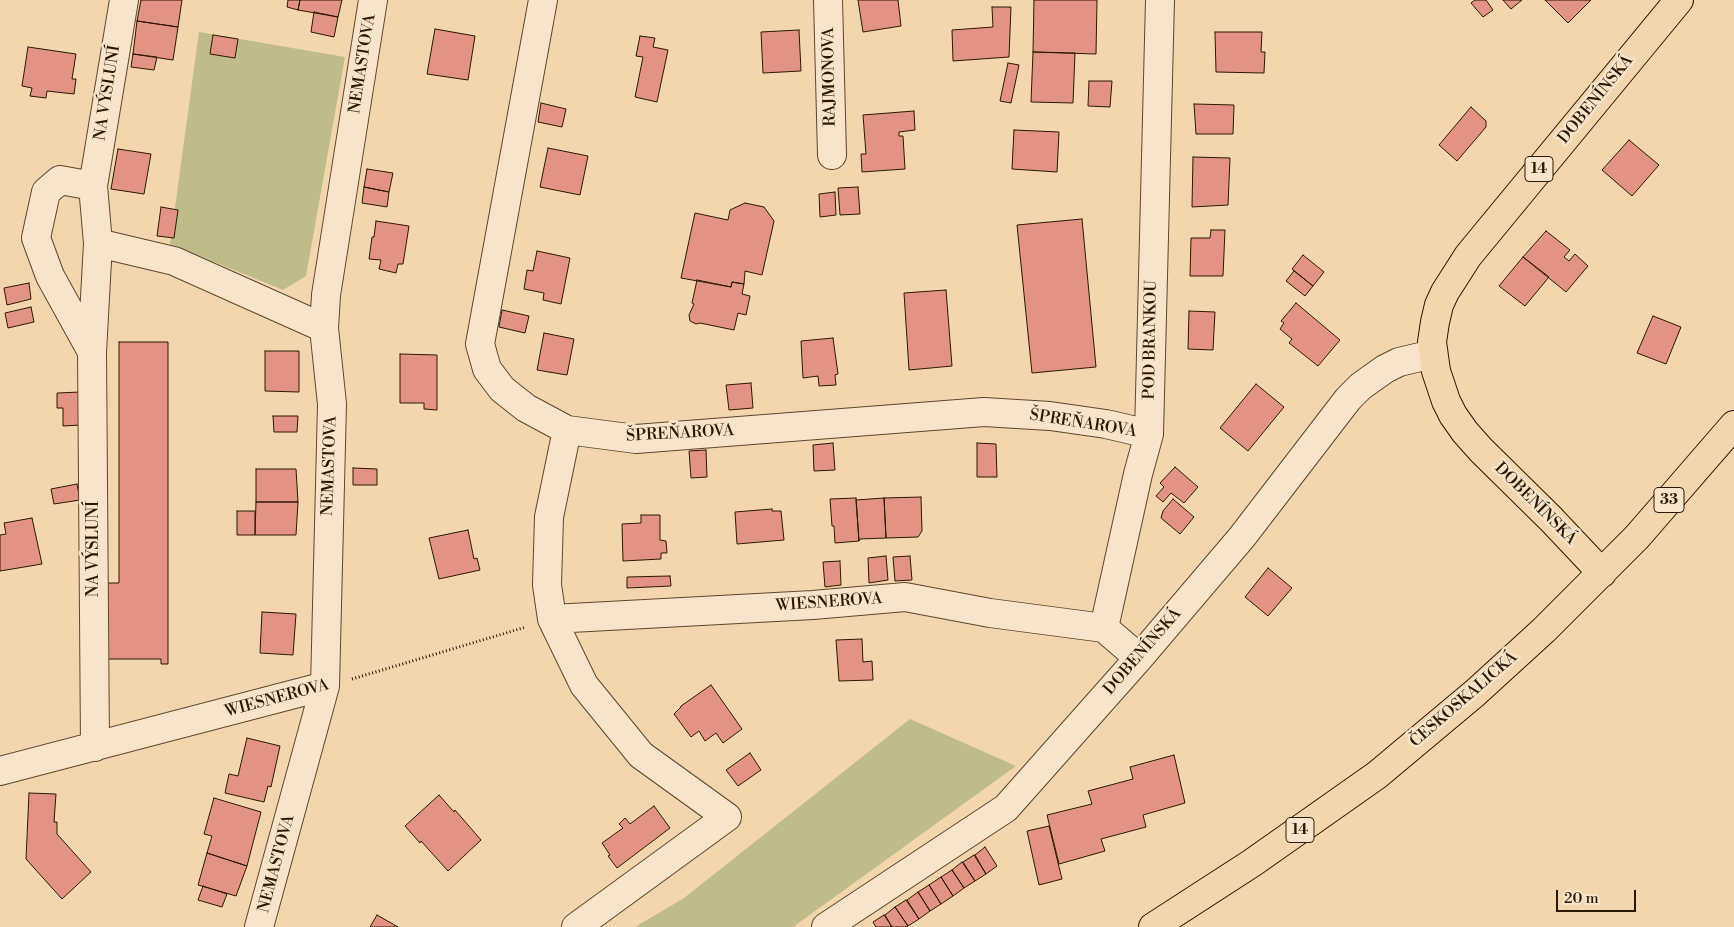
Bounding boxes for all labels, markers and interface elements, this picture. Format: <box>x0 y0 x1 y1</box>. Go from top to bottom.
street label: NEMASTOVA <box>346 13 380 115</box>
street label: RAJMONOVA <box>820 27 840 127</box>
street label: NA VÝSLUNÍ <box>91 44 125 142</box>
street label: DOBENÍNSKÁ <box>1554 52 1638 148</box>
road number: 14 <box>1525 156 1553 182</box>
street label: POD BRANKOU <box>1140 280 1162 400</box>
street label: ŠPREŇAROVA <box>1028 406 1138 442</box>
street label: NEMASTOVA <box>319 416 341 516</box>
street label: ŠPREŇAROVA <box>626 422 734 446</box>
street label: DOBENÍNSKÁ <box>1490 459 1580 549</box>
road number: 33 <box>1654 488 1684 512</box>
street label: NA VÝSLUNÍ <box>84 501 104 597</box>
street label: WIESNEROVA <box>775 590 883 616</box>
street label: DOBENÍNSKÁ <box>1100 605 1186 699</box>
street label: ČESKOSKALICKÁ <box>1406 648 1522 752</box>
street label: WIESNEROVA <box>223 676 331 722</box>
street label: NEMASTOVA <box>255 813 299 915</box>
road number: 14 <box>1286 818 1314 842</box>
scale bar <box>1559 880 1639 912</box>
text: 20 m <box>1564 889 1599 908</box>

